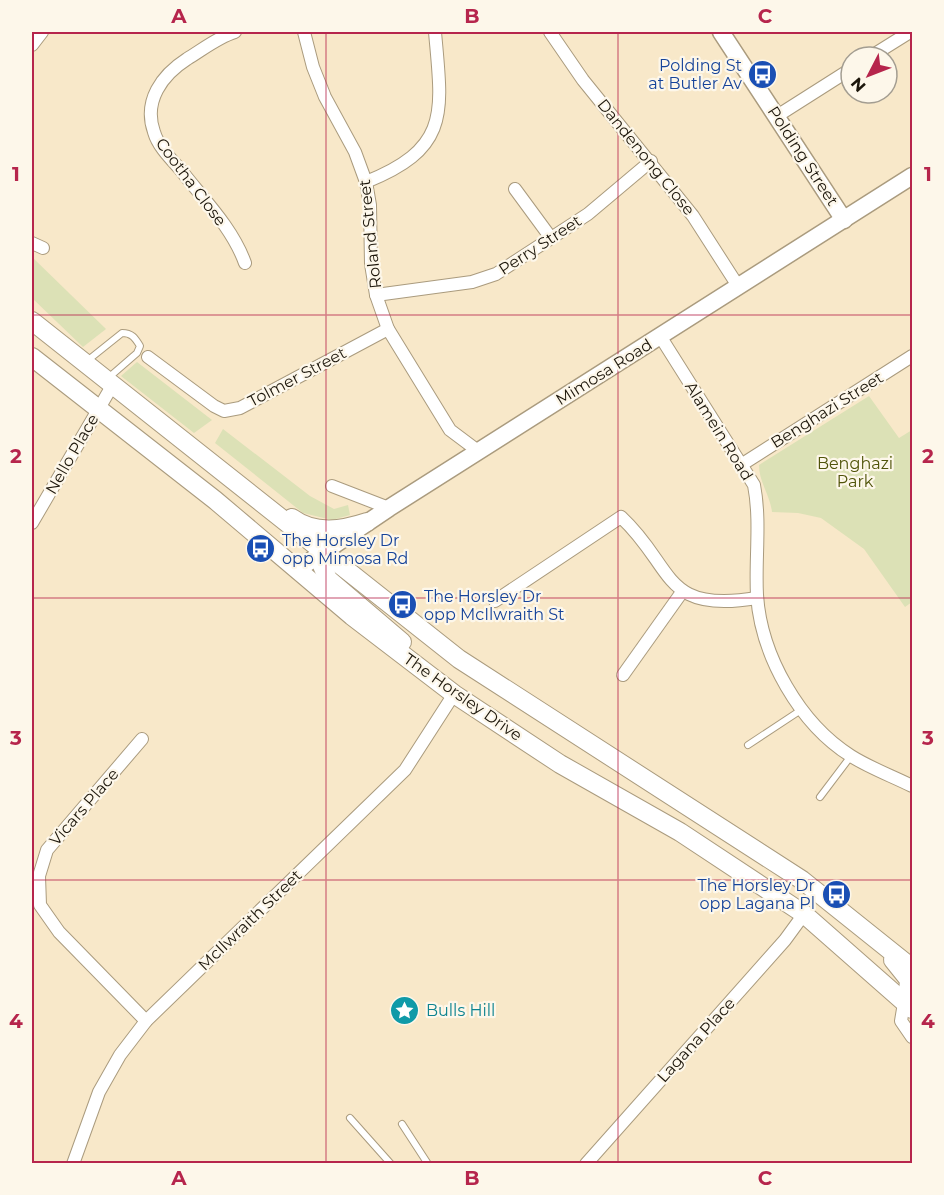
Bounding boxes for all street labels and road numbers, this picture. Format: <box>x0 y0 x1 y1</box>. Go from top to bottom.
street label: Dandenong Close <box>593 95 699 219</box>
street label: Polding Street <box>764 103 843 210</box>
street label: Cootha Close <box>152 134 230 230</box>
street label: Roland Street <box>355 178 385 289</box>
street label: Perry Street <box>495 211 585 279</box>
street label: Mimosa Road <box>552 335 656 409</box>
street label: Tolmer Street <box>245 343 350 411</box>
street label: Benghazi Street <box>767 368 887 452</box>
street label: Alamein Road <box>681 378 757 484</box>
street label: Nello Place <box>41 411 103 497</box>
street label: The Horsley Drive <box>400 649 526 745</box>
street label: Vicars Place <box>45 765 123 849</box>
street label: McIlwraith Street <box>194 865 306 974</box>
street label: Lagana Place <box>653 994 739 1086</box>

